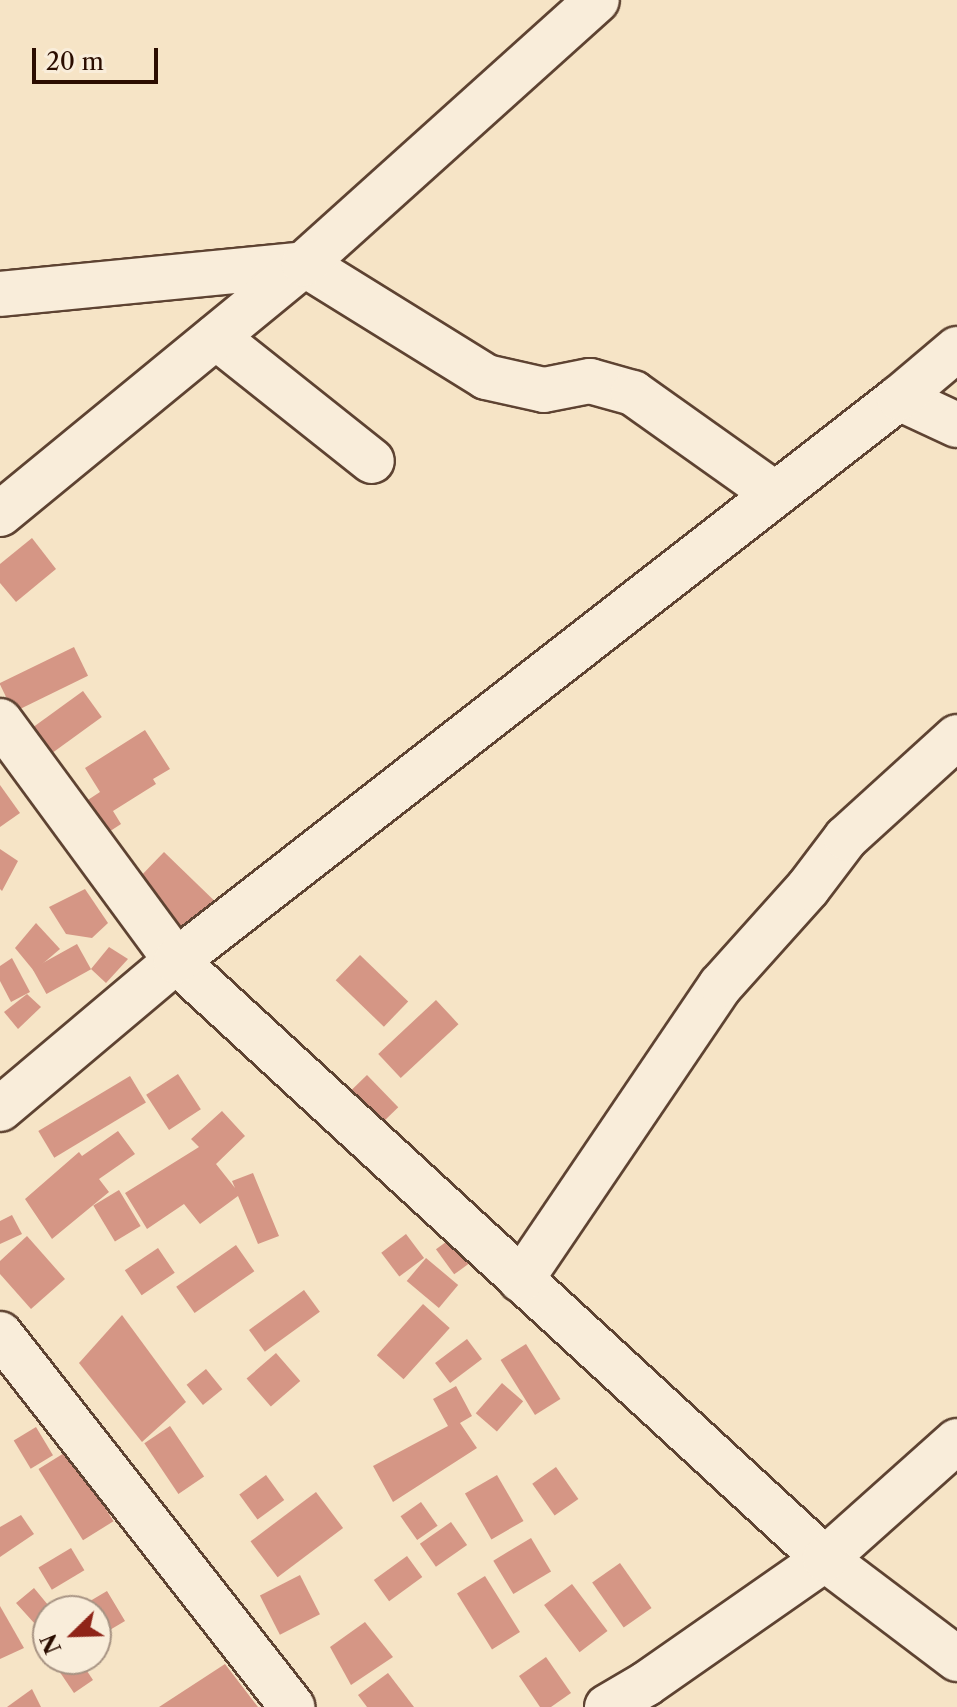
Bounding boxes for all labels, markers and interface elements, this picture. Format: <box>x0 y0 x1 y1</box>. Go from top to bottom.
scale bar <box>36 32 162 82</box>
text: 20 m <box>46 47 104 76</box>
north arrow <box>32 1595 112 1675</box>
text: N <box>35 1630 67 1658</box>

